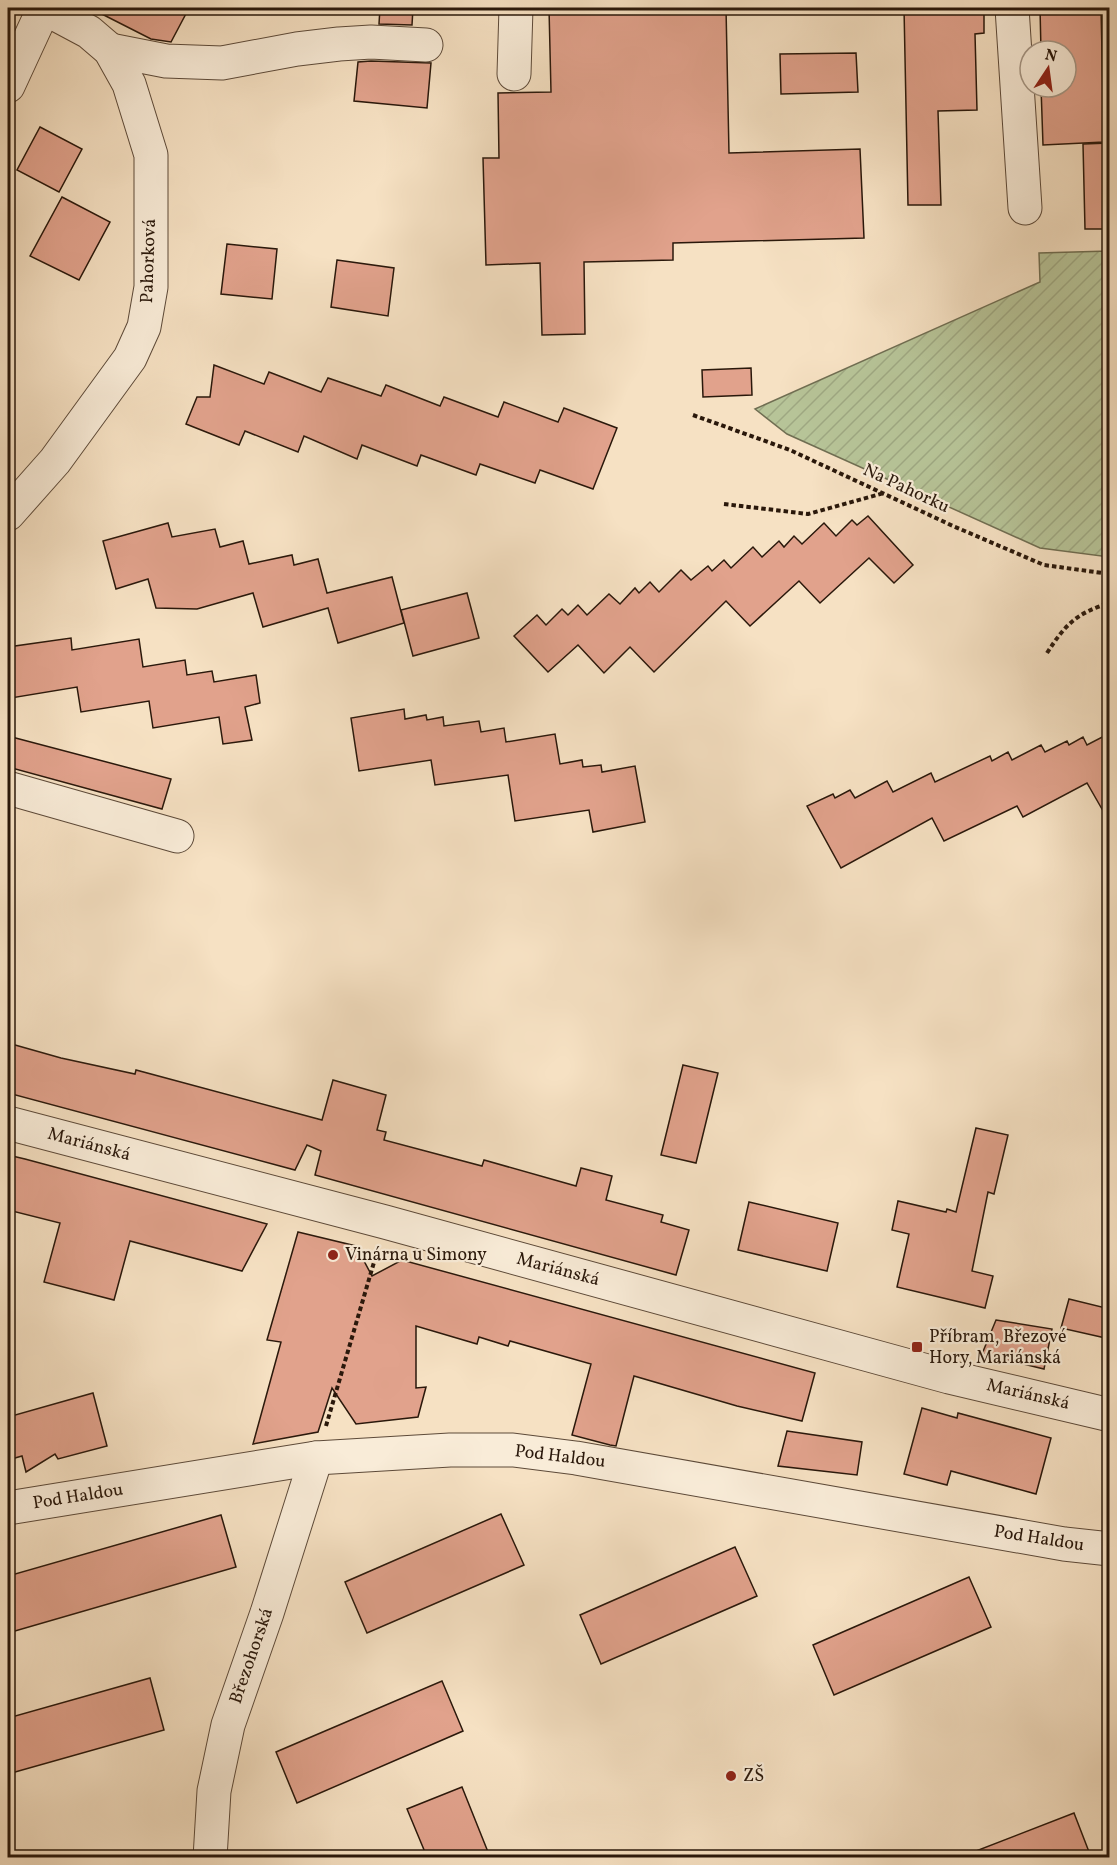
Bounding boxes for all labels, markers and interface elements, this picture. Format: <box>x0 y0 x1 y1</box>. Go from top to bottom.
north arrow <box>1018 39 1078 99</box>
text: N <box>1043 44 1059 68</box>
street label: Pahorková <box>135 218 163 304</box>
street label: Na Pahorku <box>859 458 953 520</box>
street label: Mariánská <box>45 1122 133 1168</box>
place label: Vinárna u Simony <box>345 1243 487 1268</box>
street label: Mariánská <box>514 1247 602 1293</box>
marker: Vinárna u Simony <box>326 1248 340 1262</box>
place label: Příbram, Březové Hory, Mariánská <box>929 1325 1067 1371</box>
marker: Příbram, Březové Hory, Mariánská <box>910 1340 924 1354</box>
street label: Mariánská <box>984 1373 1072 1417</box>
street label: Pod Haldou <box>513 1439 607 1475</box>
street label: Pod Haldou <box>31 1478 125 1516</box>
street label: Pod Haldou <box>992 1520 1086 1558</box>
street label: Březohorská <box>224 1605 280 1707</box>
place label: ZŠ <box>743 1764 764 1789</box>
marker: ZŠ <box>724 1769 738 1783</box>

